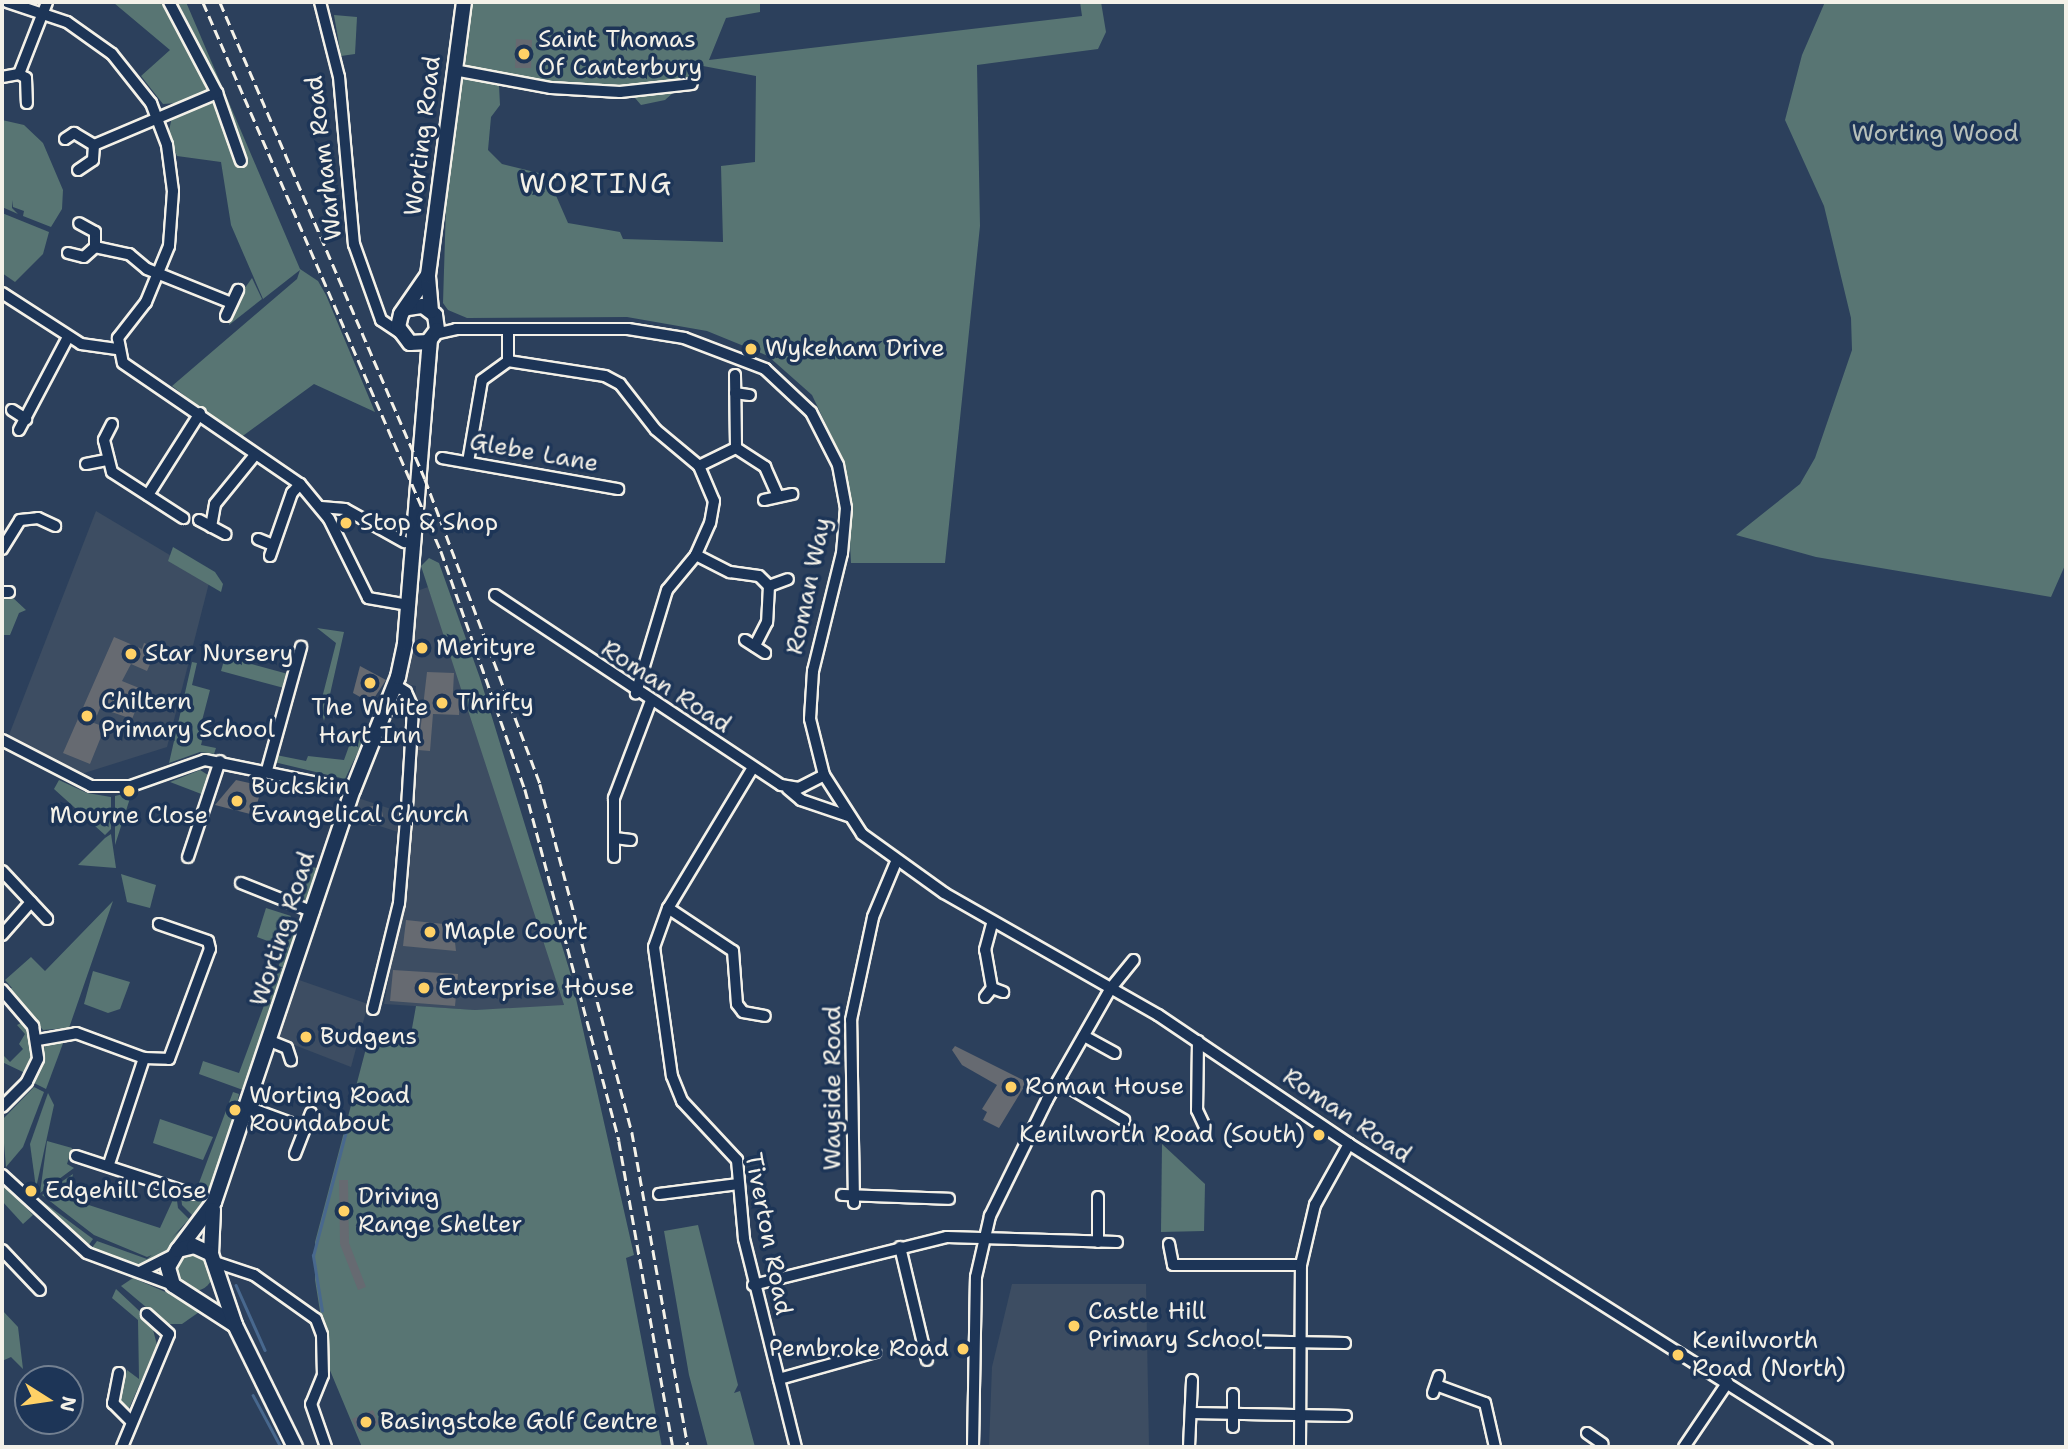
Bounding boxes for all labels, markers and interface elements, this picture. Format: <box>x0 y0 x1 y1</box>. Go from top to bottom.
place label: Saint Thomas Of Canterbury <box>538 26 702 82</box>
marker: Saint Thomas Of Canterbury <box>516 46 532 62</box>
street label: Worting Road <box>399 54 447 218</box>
street label: Warham Road <box>300 74 348 242</box>
park label: Worting Wood <box>1851 120 2019 148</box>
district label: WORTING <box>520 166 672 200</box>
place label: Wykeham Drive <box>765 335 945 363</box>
marker: Wykeham Drive <box>743 341 759 357</box>
street label: Glebe Lane <box>467 428 601 478</box>
place label: Stop & Shop <box>360 509 498 537</box>
marker: Stop & Shop <box>338 515 354 531</box>
street label: Roman Way <box>780 515 838 657</box>
place label: Merityre <box>436 634 536 662</box>
street label: Roman Road <box>596 634 736 740</box>
place label: Star Nursery <box>145 640 293 668</box>
marker: Merityre <box>414 640 430 656</box>
marker: Star Nursery <box>123 646 139 662</box>
marker: The White Hart Inn <box>362 675 378 691</box>
place label: Chiltern Primary School <box>101 688 275 744</box>
place label: Thrifty <box>456 689 534 717</box>
place label: The White Hart Inn <box>311 694 429 750</box>
marker: Thrifty <box>434 695 450 711</box>
marker: Chiltern Primary School <box>79 708 95 724</box>
place label: Buckskin Evangelical Church <box>251 773 469 829</box>
marker: Mourne Close <box>121 783 137 799</box>
marker: Buckskin Evangelical Church <box>229 793 245 809</box>
place label: Mourne Close <box>50 802 208 830</box>
street label: Worting Road <box>244 848 322 1010</box>
place label: Maple Court <box>444 918 588 946</box>
marker: Maple Court <box>422 924 438 940</box>
place label: Enterprise House <box>438 974 635 1002</box>
marker: Enterprise House <box>416 980 432 996</box>
street label: Wayside Road <box>819 1005 847 1171</box>
place label: Budgens <box>320 1023 417 1051</box>
marker: Budgens <box>298 1029 314 1045</box>
street label: Roman Road <box>1277 1062 1417 1170</box>
place label: Roman House <box>1025 1073 1184 1101</box>
marker: Roman House <box>1003 1079 1019 1095</box>
place label: Worting Road Roundabout <box>249 1082 410 1138</box>
marker: Worting Road Roundabout <box>227 1102 243 1118</box>
place label: Kenilworth Road (South) <box>1019 1121 1305 1149</box>
marker: Kenilworth Road (South) <box>1311 1127 1327 1143</box>
street label: Tiverton Road <box>738 1150 798 1318</box>
place label: Edgehill Close <box>45 1177 207 1205</box>
marker: Edgehill Close <box>23 1183 39 1199</box>
place label: Driving Range Shelter <box>358 1183 522 1239</box>
marker: Driving Range Shelter <box>336 1203 352 1219</box>
place label: Castle Hill Primary School <box>1088 1298 1262 1354</box>
marker: Castle Hill Primary School <box>1066 1318 1082 1334</box>
place label: Kenilworth Road (North) <box>1692 1327 1846 1383</box>
place label: Pembroke Road <box>769 1335 949 1363</box>
marker: Pembroke Road <box>955 1341 971 1357</box>
marker: Kenilworth Road (North) <box>1670 1347 1686 1363</box>
north arrow <box>14 1365 84 1435</box>
text: N <box>54 1394 82 1414</box>
place label: Basingstoke Golf Centre <box>380 1408 658 1436</box>
marker: Basingstoke Golf Centre <box>358 1414 374 1430</box>

